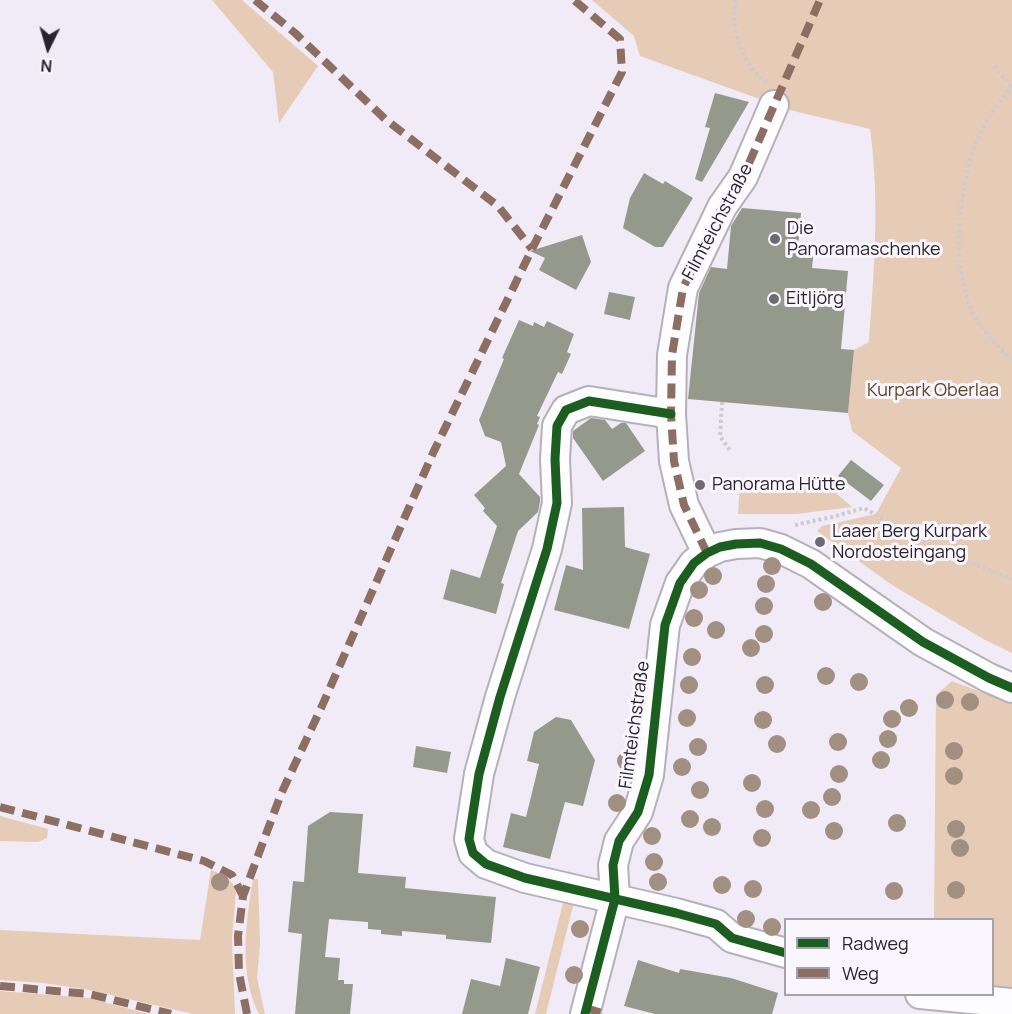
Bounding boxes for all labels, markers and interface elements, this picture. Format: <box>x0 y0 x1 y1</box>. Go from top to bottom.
north arrow <box>18 18 78 78</box>
text: N <box>40 54 53 77</box>
street label: Filmteichstraße <box>678 160 758 284</box>
place label: Die Panoramaschenke <box>787 218 940 260</box>
marker: Die Panoramaschenke <box>768 232 782 246</box>
place label: Eitljörg <box>786 288 844 310</box>
marker: Eitljörg <box>767 292 781 306</box>
park label: Kurpark Oberlaa <box>867 380 999 402</box>
place label: Panorama Hütte <box>712 474 846 496</box>
marker: Panorama Hütte <box>693 478 707 492</box>
place label: Laaer Berg Kurpark Nordosteingang <box>832 521 987 564</box>
marker: Laaer Berg Kurpark Nordosteingang <box>813 535 827 549</box>
street label: Filmteichstraße <box>615 660 655 790</box>
legend <box>784 918 994 996</box>
text: Radweg <box>842 931 909 955</box>
text: Weg <box>842 961 879 985</box>

